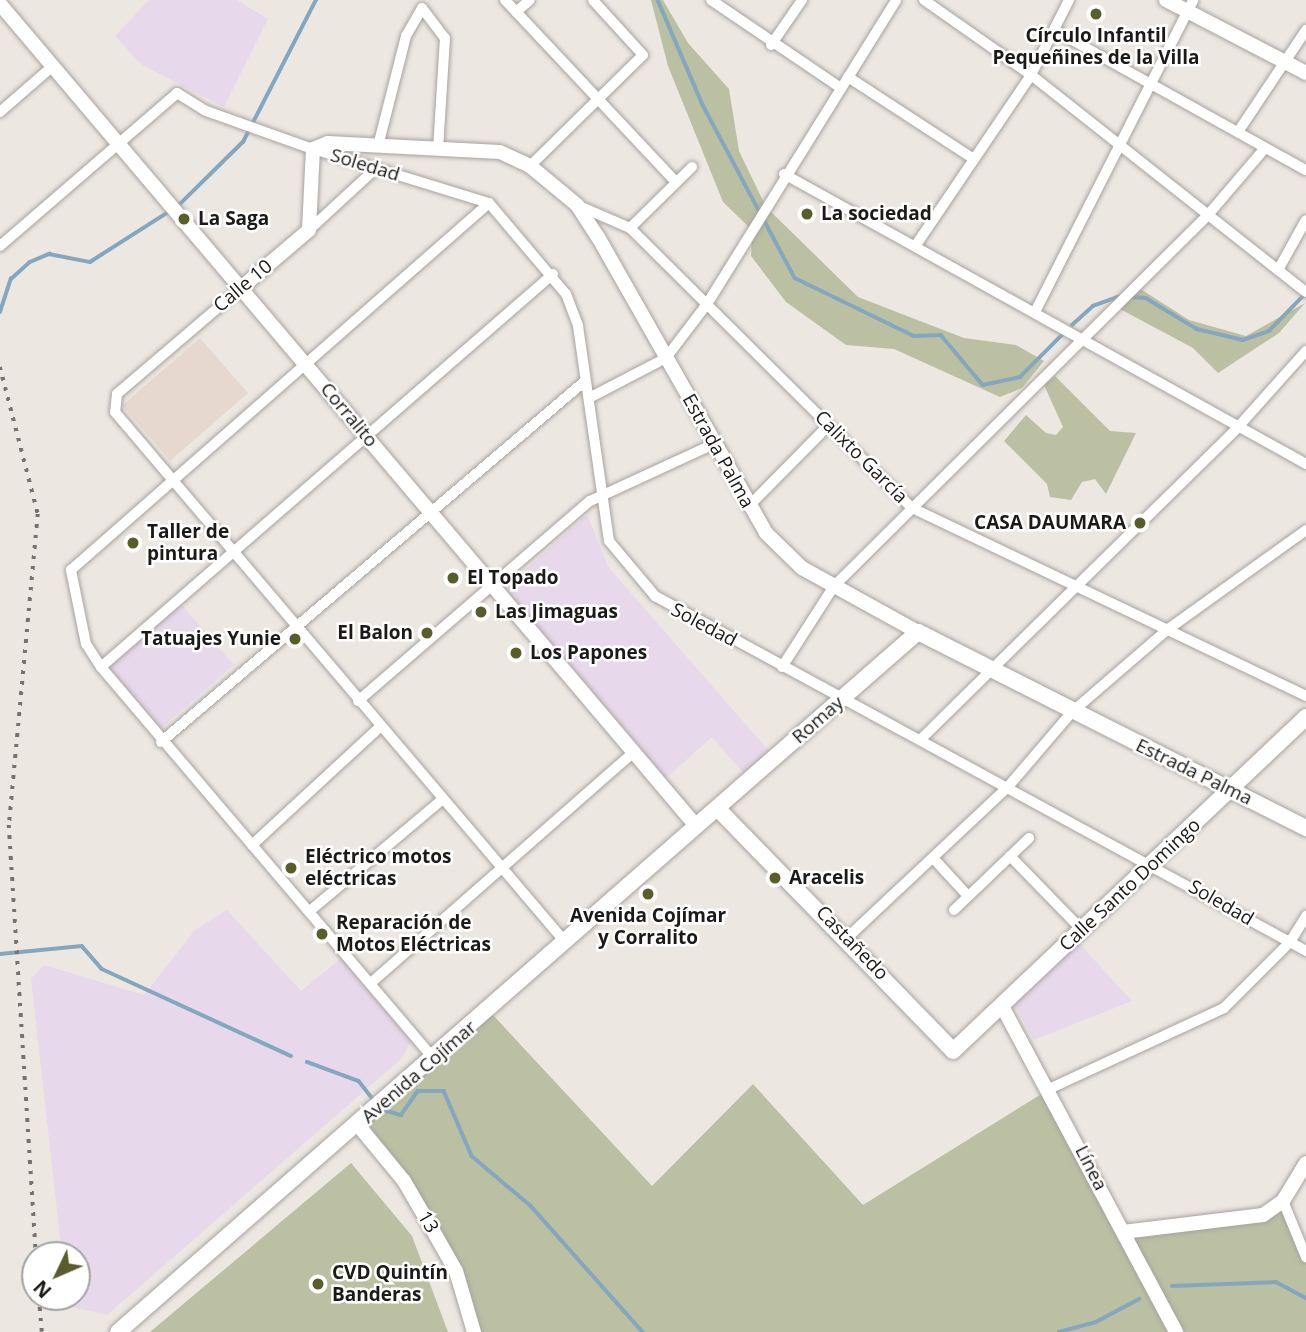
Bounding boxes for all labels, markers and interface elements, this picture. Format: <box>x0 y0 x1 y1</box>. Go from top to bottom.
marker: Círculo Infantil Pequeñines de la Villa <box>1088 6 1104 22</box>
place label: Círculo Infantil Pequeñines de la Villa <box>993 25 1199 69</box>
street label: Soledad <box>328 144 402 186</box>
place label: La sociedad <box>821 203 932 225</box>
marker: La sociedad <box>799 206 815 222</box>
place label: La Saga <box>198 208 269 230</box>
marker: La Saga <box>176 211 192 227</box>
street label: Calle 10 <box>209 255 277 317</box>
street label: Corralito <box>315 378 383 452</box>
street label: Estrada Palma <box>677 390 759 512</box>
street label: Calixto García <box>810 406 912 508</box>
place label: CASA DAUMARA <box>974 512 1126 534</box>
marker: CASA DAUMARA <box>1132 515 1148 531</box>
place label: Taller de pintura <box>147 521 229 565</box>
marker: Taller de pintura <box>125 535 141 551</box>
place label: El Topado <box>467 567 558 589</box>
marker: El Topado <box>445 570 461 586</box>
street label: Soledad <box>667 598 741 652</box>
place label: Las Jimaguas <box>495 601 618 623</box>
marker: Las Jimaguas <box>473 604 489 620</box>
place label: El Balon <box>337 622 413 644</box>
marker: El Balon <box>419 625 435 641</box>
place label: Tatuajes Yunie <box>141 628 281 650</box>
marker: Tatuajes Yunie <box>287 631 303 647</box>
place label: Los Papones <box>530 642 647 664</box>
marker: Los Papones <box>508 645 524 661</box>
street label: Romay <box>788 691 848 749</box>
street label: Estrada Palma <box>1132 734 1256 810</box>
street label: Calle Santo Domingo <box>1055 814 1205 956</box>
place label: Eléctrico motos eléctricas <box>305 846 451 890</box>
marker: Eléctrico motos eléctricas <box>283 860 299 876</box>
place label: Aracelis <box>789 867 864 889</box>
marker: Aracelis <box>767 870 783 886</box>
street label: Soledad <box>1185 875 1257 931</box>
marker: Avenida Cojímar y Corralito <box>640 886 656 902</box>
street label: Castañedo <box>811 901 893 985</box>
place label: Avenida Cojímar y Corralito <box>570 905 726 949</box>
place label: Reparación de Motos Eléctricas <box>336 912 491 956</box>
marker: Reparación de Motos Eléctricas <box>314 926 330 942</box>
street label: Avenida Cojímar <box>357 1016 481 1128</box>
street label: Línea <box>1070 1142 1112 1194</box>
street label: 13 <box>413 1207 443 1237</box>
north arrow <box>21 1241 91 1311</box>
place label: CVD Quintín Banderas <box>332 1262 448 1306</box>
text: N <box>28 1275 57 1304</box>
marker: CVD Quintín Banderas <box>310 1276 326 1292</box>

